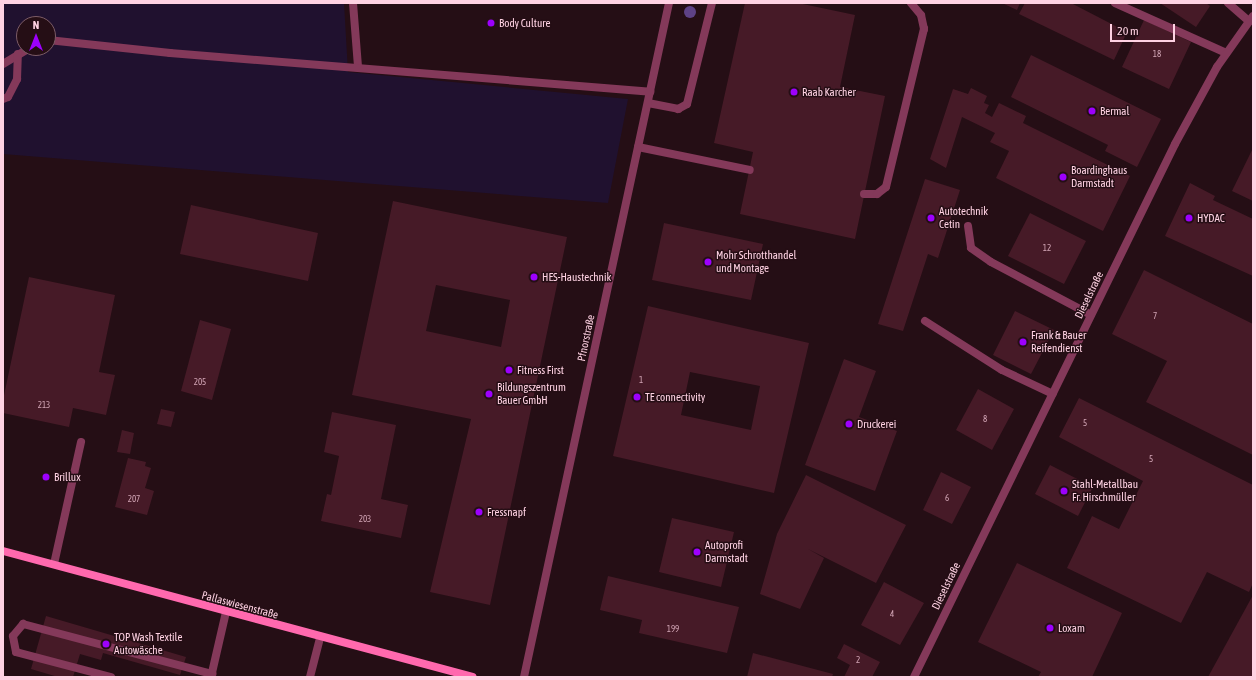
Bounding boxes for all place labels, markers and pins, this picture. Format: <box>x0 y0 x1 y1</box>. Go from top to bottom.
place label: Body Culture <box>499 16 551 30</box>
marker: Body Culture <box>486 18 496 28</box>
place label: Raab Karcher <box>802 85 856 99</box>
marker: Raab Karcher <box>789 87 799 97</box>
place label: Bermal <box>1100 104 1129 118</box>
marker: Bermal <box>1087 106 1097 116</box>
place label: Boardinghaus Darmstadt <box>1071 164 1127 190</box>
marker: Boardinghaus Darmstadt <box>1058 172 1068 182</box>
place label: Autotechnik Cetin <box>939 205 988 231</box>
place label: HYDAC <box>1197 211 1225 225</box>
marker: Autotechnik Cetin <box>926 213 936 223</box>
marker: HYDAC <box>1184 213 1194 223</box>
place label: Mohr Schrotthandel und Montage <box>716 249 796 275</box>
marker: Mohr Schrotthandel und Montage <box>703 257 713 267</box>
place label: HES-Haustechnik <box>542 270 611 284</box>
marker: HES-Haustechnik <box>529 272 539 282</box>
place label: Frank & Bauer Reifendienst <box>1031 329 1086 355</box>
marker: Frank & Bauer Reifendienst <box>1018 337 1028 347</box>
place label: Fitness First <box>517 363 564 377</box>
marker: Fitness First <box>504 365 514 375</box>
place label: Bildungszentrum Bauer GmbH <box>497 381 566 407</box>
marker: Bildungszentrum Bauer GmbH <box>484 389 494 399</box>
place label: TE connectivity <box>645 390 705 404</box>
marker: TE connectivity <box>632 392 642 402</box>
place label: Druckerei <box>857 417 896 431</box>
marker: Druckerei <box>844 419 854 429</box>
place label: Brillux <box>54 470 81 484</box>
marker: Brillux <box>41 472 51 482</box>
place label: Stahl-Metallbau Fr. Hirschmüller <box>1072 478 1138 504</box>
marker: Stahl-Metallbau Fr. Hirschmüller <box>1059 486 1069 496</box>
place label: Fressnapf <box>487 505 526 519</box>
marker: Fressnapf <box>474 507 484 517</box>
place label: Autoprofi Darmstadt <box>705 539 748 565</box>
marker: Autoprofi Darmstadt <box>692 547 702 557</box>
place label: Loxam <box>1058 621 1085 635</box>
marker: Loxam <box>1045 623 1055 633</box>
place label: TOP Wash Textile Autowäsche <box>114 631 182 657</box>
marker: TOP Wash Textile Autowäsche <box>101 639 111 649</box>

